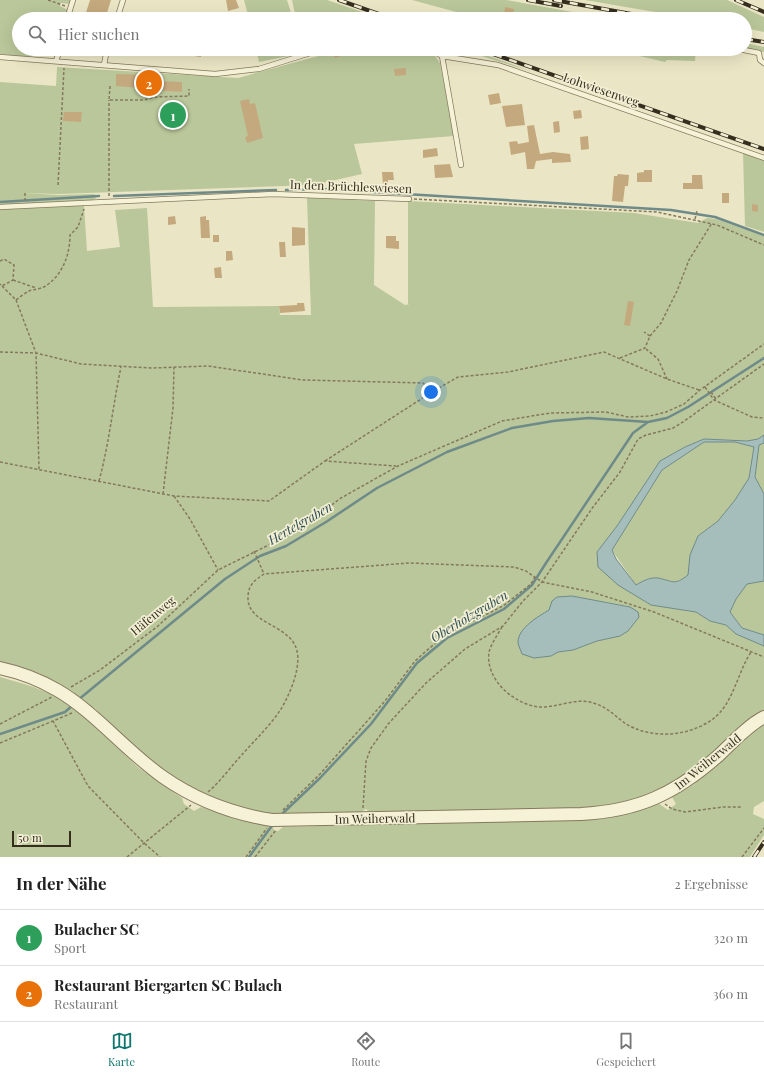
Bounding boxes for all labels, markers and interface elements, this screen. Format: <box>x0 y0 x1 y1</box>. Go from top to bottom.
search box <box>12 12 752 56</box>
icon: search <box>26 23 48 45</box>
text: Hier suchen <box>58 24 140 44</box>
pin: 2 <box>136 68 162 98</box>
street label: Lohwiesenweg <box>561 69 642 110</box>
pin: 1 <box>160 100 186 130</box>
street label: In den Brüchleswiesen <box>290 176 412 196</box>
your location <box>421 382 441 402</box>
water label: Hertelgraben <box>264 497 335 548</box>
water label: Oberholzgraben <box>427 586 511 645</box>
street label: Häfenweg <box>127 592 178 639</box>
street label: Im Weiherwald <box>671 730 744 793</box>
street label: Im Weiherwald <box>334 809 416 827</box>
scale bar <box>12 829 71 848</box>
text: 50 m <box>18 830 42 845</box>
text: In der Nähe <box>16 872 107 894</box>
text: 2 Ergebnisse <box>674 875 748 892</box>
text: Bulacher SC <box>54 919 139 939</box>
text: 1 <box>27 929 31 946</box>
text: 320 m <box>713 929 748 946</box>
text: Sport <box>54 939 86 956</box>
text: Restaurant Biergarten SC Bulach <box>54 975 282 995</box>
text: 2 <box>26 985 32 1002</box>
text: 360 m <box>713 985 748 1002</box>
text: Restaurant <box>54 995 118 1012</box>
tab: Karte <box>108 1030 135 1069</box>
tab: Route <box>351 1030 380 1069</box>
tab: Gespeichert <box>596 1030 656 1069</box>

